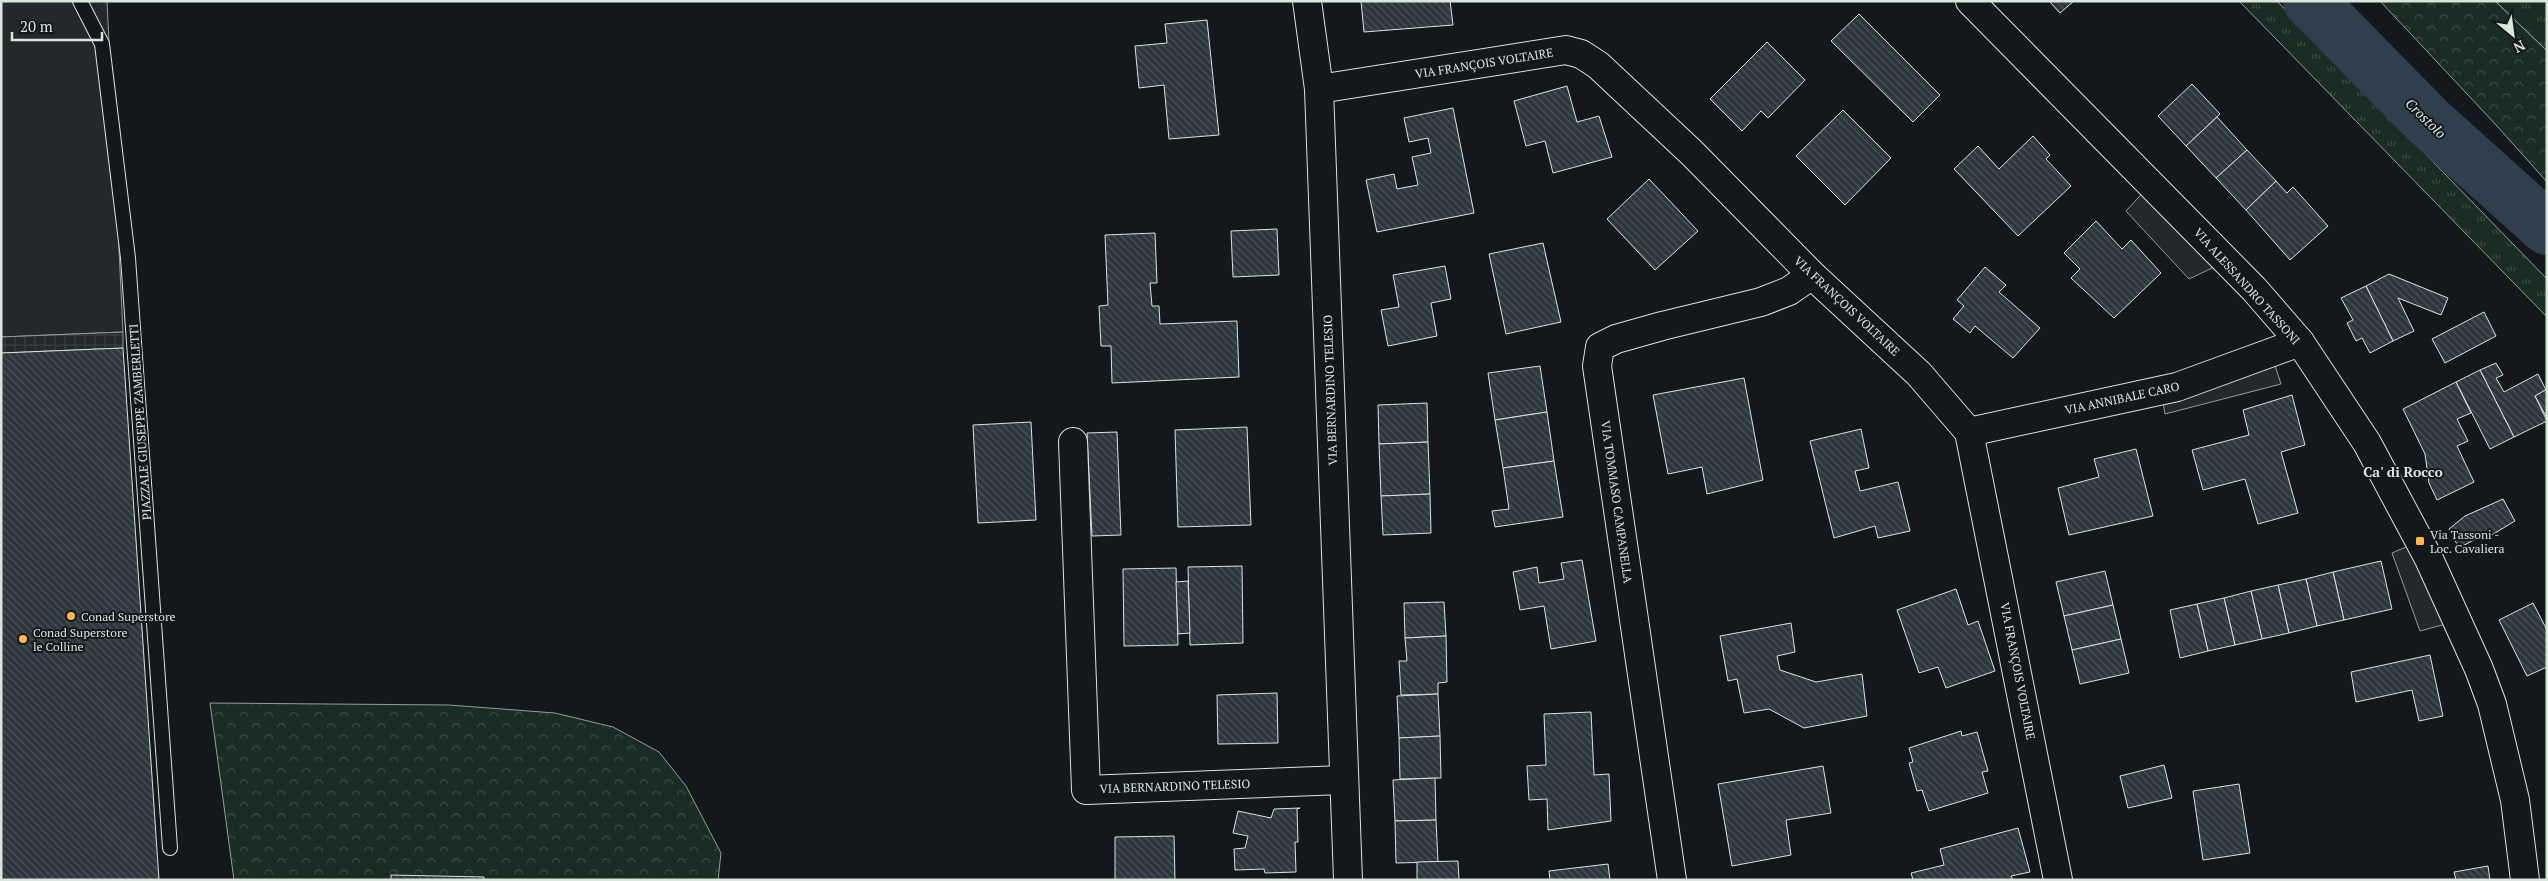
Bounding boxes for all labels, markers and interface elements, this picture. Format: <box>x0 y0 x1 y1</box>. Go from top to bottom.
scale bar <box>12 10 102 42</box>
north arrow <box>2488 10 2538 60</box>
text: 20 m <box>20 16 53 36</box>
text: N <box>2510 36 2529 58</box>
street label: VIA FRANÇOIS VOLTAIRE <box>1414 45 1554 81</box>
water label: Crostolo <box>2401 94 2451 142</box>
street label: VIA ALESSANDRO TASSONI <box>2191 225 2303 347</box>
street label: VIA FRANÇOIS VOLTAIRE <box>1791 253 1903 359</box>
street label: VIA BERNARDINO TELESIO <box>1320 314 1340 466</box>
street label: PIAZZALE GIUSEPPE ZAMBERLETTI <box>126 323 154 521</box>
street label: VIA ANNIBALE CARO <box>2063 378 2181 417</box>
street label: VIA TOMMASO CAMPANELLA <box>1598 420 1636 585</box>
district label: Ca' di Rocco <box>2363 462 2443 481</box>
place label: Via Tassoni - Loc. Cavaliera <box>2430 527 2504 556</box>
marker: Via Tassoni - Loc. Cavaliera <box>2414 535 2426 547</box>
street label: VIA FRANÇOIS VOLTAIRE <box>1997 601 2039 741</box>
place label: Conad Superstore <box>81 609 176 624</box>
marker: Conad Superstore <box>65 610 77 622</box>
place label: Conad Superstore le Colline <box>33 625 128 654</box>
marker: Conad Superstore le Colline <box>17 633 29 645</box>
street label: VIA BERNARDINO TELESIO <box>1099 776 1251 796</box>

